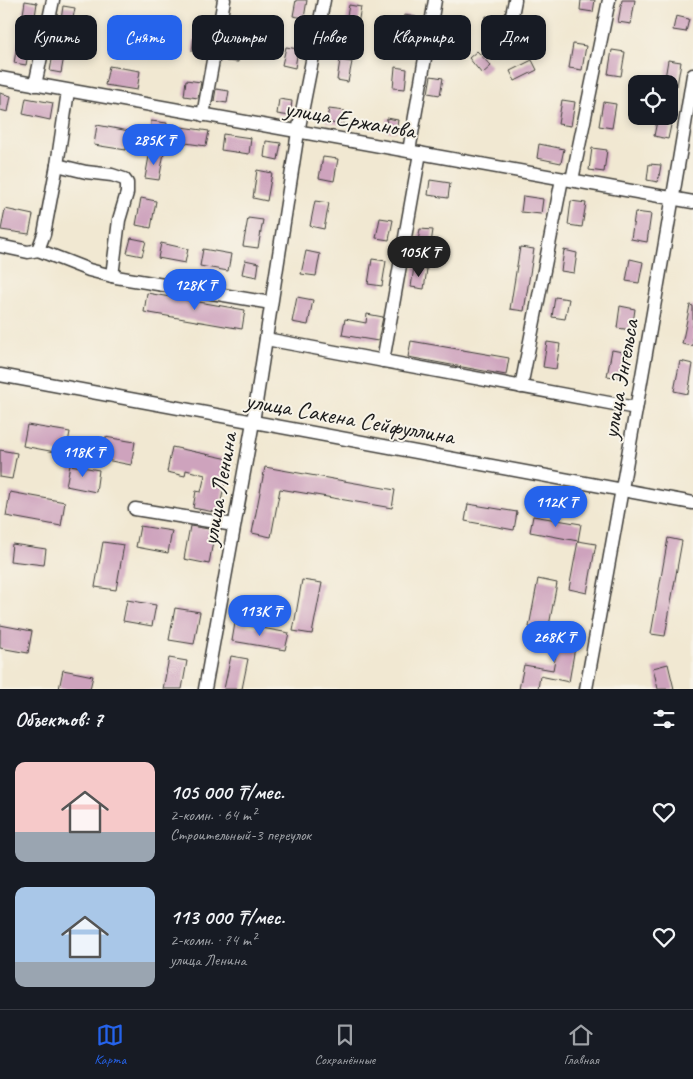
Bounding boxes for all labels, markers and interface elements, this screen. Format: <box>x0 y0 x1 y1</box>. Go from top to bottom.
chip: Купить <box>15 15 97 60</box>
chip: Снять <box>107 15 182 60</box>
chip: Фильтры <box>192 15 284 60</box>
chip: Новое <box>294 15 364 60</box>
chip: Квартира <box>374 15 471 60</box>
chip: Дом <box>481 15 546 60</box>
map controls <box>628 75 678 125</box>
button: locate <box>628 75 678 125</box>
street label: улица Ержанова <box>280 92 420 146</box>
pin: 285K ₸ <box>113 124 195 166</box>
text: 285K ₸ <box>133 130 175 150</box>
pin: 105K ₸ <box>378 236 460 278</box>
text: 105K ₸ <box>398 242 440 262</box>
pin: 128K ₸ <box>154 268 236 311</box>
text: 128K ₸ <box>174 275 216 295</box>
street label: улица Энгельса <box>594 316 645 443</box>
street label: улица Сакена Сейфуллина <box>241 385 459 451</box>
street label: улица Ленина <box>194 428 244 550</box>
pin: 118K ₸ <box>42 436 124 478</box>
text: 118K ₸ <box>62 442 104 462</box>
pin: 112K ₸ <box>515 486 597 528</box>
text: 112K ₸ <box>535 492 577 512</box>
pin: 113K ₸ <box>219 594 301 637</box>
text: 113K ₸ <box>239 601 281 621</box>
pin: 268K ₸ <box>513 620 595 663</box>
text: 268K ₸ <box>533 627 575 647</box>
icon: filters <box>650 705 678 733</box>
text: Объектов: 7 <box>15 706 103 732</box>
text: 105 000 ₸/мес. <box>170 779 284 805</box>
icon: home <box>55 782 115 842</box>
icon: heart <box>650 798 678 826</box>
text: 2-комн. · 64 m² <box>170 805 256 825</box>
text: Строительный-3 переулок <box>170 825 311 845</box>
text: 113 000 ₸/мес. <box>170 904 285 930</box>
icon: home <box>55 907 115 967</box>
icon: heart <box>650 923 678 951</box>
text: 2-комн. · 74 m² <box>170 930 256 950</box>
text: улица Ленина <box>170 950 246 970</box>
tab: Карта <box>94 1021 126 1068</box>
tab: Сохранённые <box>315 1021 375 1068</box>
tab: Главная <box>564 1021 599 1068</box>

